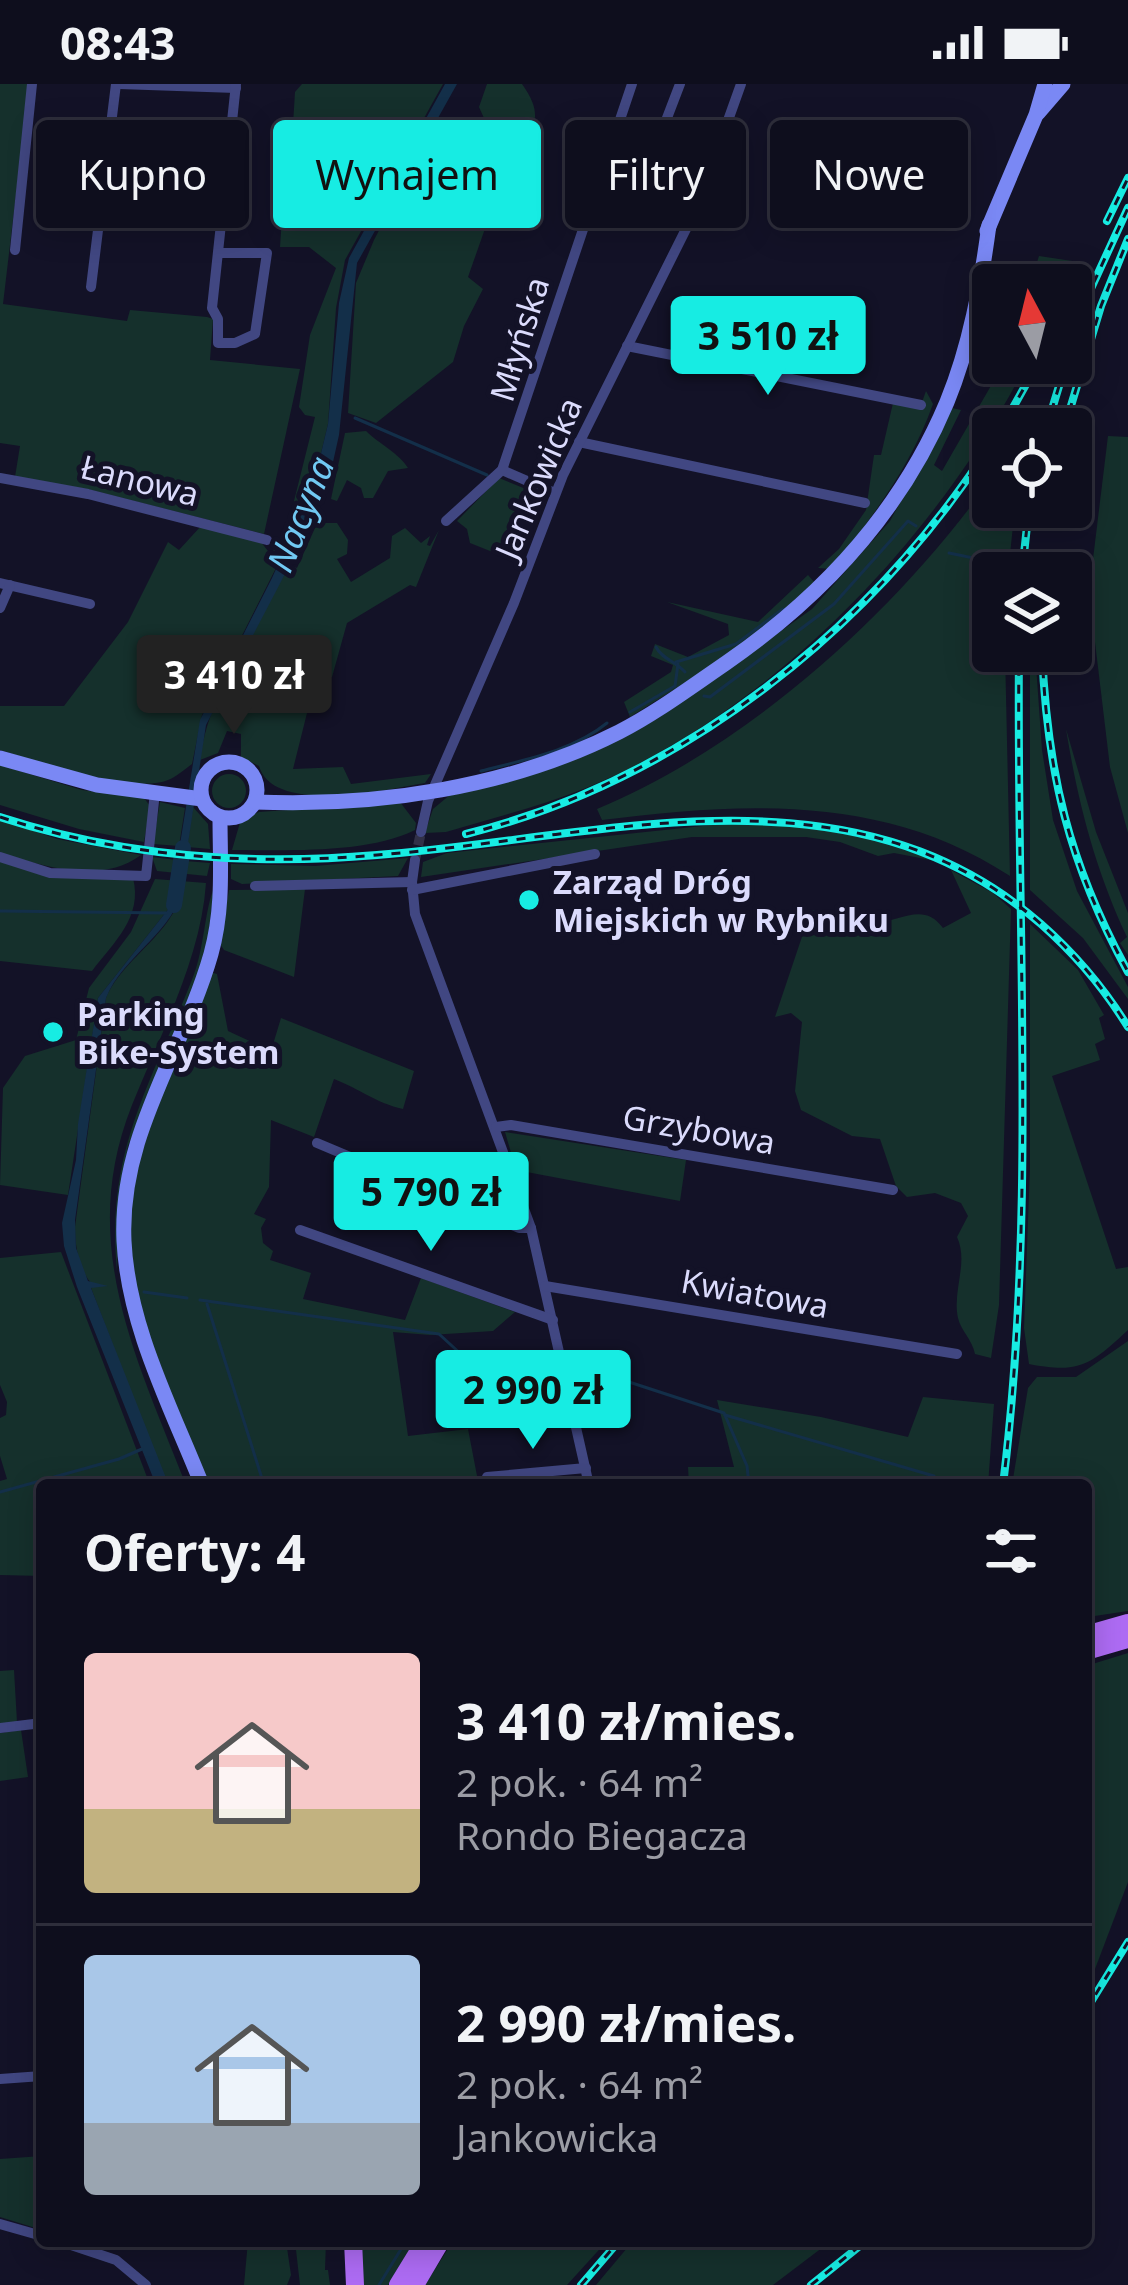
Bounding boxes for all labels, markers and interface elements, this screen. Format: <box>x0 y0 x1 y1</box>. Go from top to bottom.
text: 08:43 <box>60 12 176 73</box>
chip: Kupno <box>36 120 249 228</box>
chip: Wynajem <box>273 120 541 228</box>
chip: Filtry <box>565 120 746 228</box>
chip: Nowe <box>770 120 968 228</box>
north arrow <box>972 264 1092 384</box>
map controls <box>972 264 1092 672</box>
street label: Młyńska <box>479 271 559 407</box>
pin: 3 510 zł <box>644 296 892 398</box>
text: 3 510 zł <box>698 308 838 361</box>
street label: Jankowicka <box>483 390 592 568</box>
button: locate <box>972 408 1092 528</box>
street label: Łanowa <box>76 444 204 516</box>
water label: Nacyna <box>255 449 345 579</box>
button: layers <box>972 552 1092 672</box>
pin: 3 410 zł <box>110 635 358 737</box>
text: 3 410 zł <box>164 647 304 700</box>
place label: Zarząd Dróg Miejskich w Rybniku <box>553 859 889 942</box>
marker: Zarząd Dróg Miejskich w Rybniku <box>516 887 542 913</box>
place label: Parking Bike-System <box>77 991 279 1074</box>
marker: Parking Bike-System <box>40 1019 66 1045</box>
street label: Grzybowa <box>619 1093 779 1165</box>
pin: 5 790 zł <box>307 1152 555 1254</box>
text: 5 790 zł <box>361 1164 501 1217</box>
street label: Kwiatowa <box>678 1258 832 1328</box>
pin: 2 990 zł <box>409 1350 657 1452</box>
text: 2 990 zł <box>463 1362 603 1415</box>
text: Oferty: 4 <box>84 1516 305 1586</box>
icon: filters <box>978 1518 1044 1584</box>
text: 3 410 zł/mies. <box>456 1685 796 1755</box>
icon: home <box>180 1701 324 1845</box>
text: 2 pok. · 64 m² <box>456 1755 703 1808</box>
text: Rondo Biegacza <box>456 1808 748 1861</box>
text: 2 990 zł/mies. <box>456 1987 796 2057</box>
icon: home <box>180 2003 324 2147</box>
text: 2 pok. · 64 m² <box>456 2057 703 2110</box>
text: Jankowicka <box>456 2110 658 2163</box>

